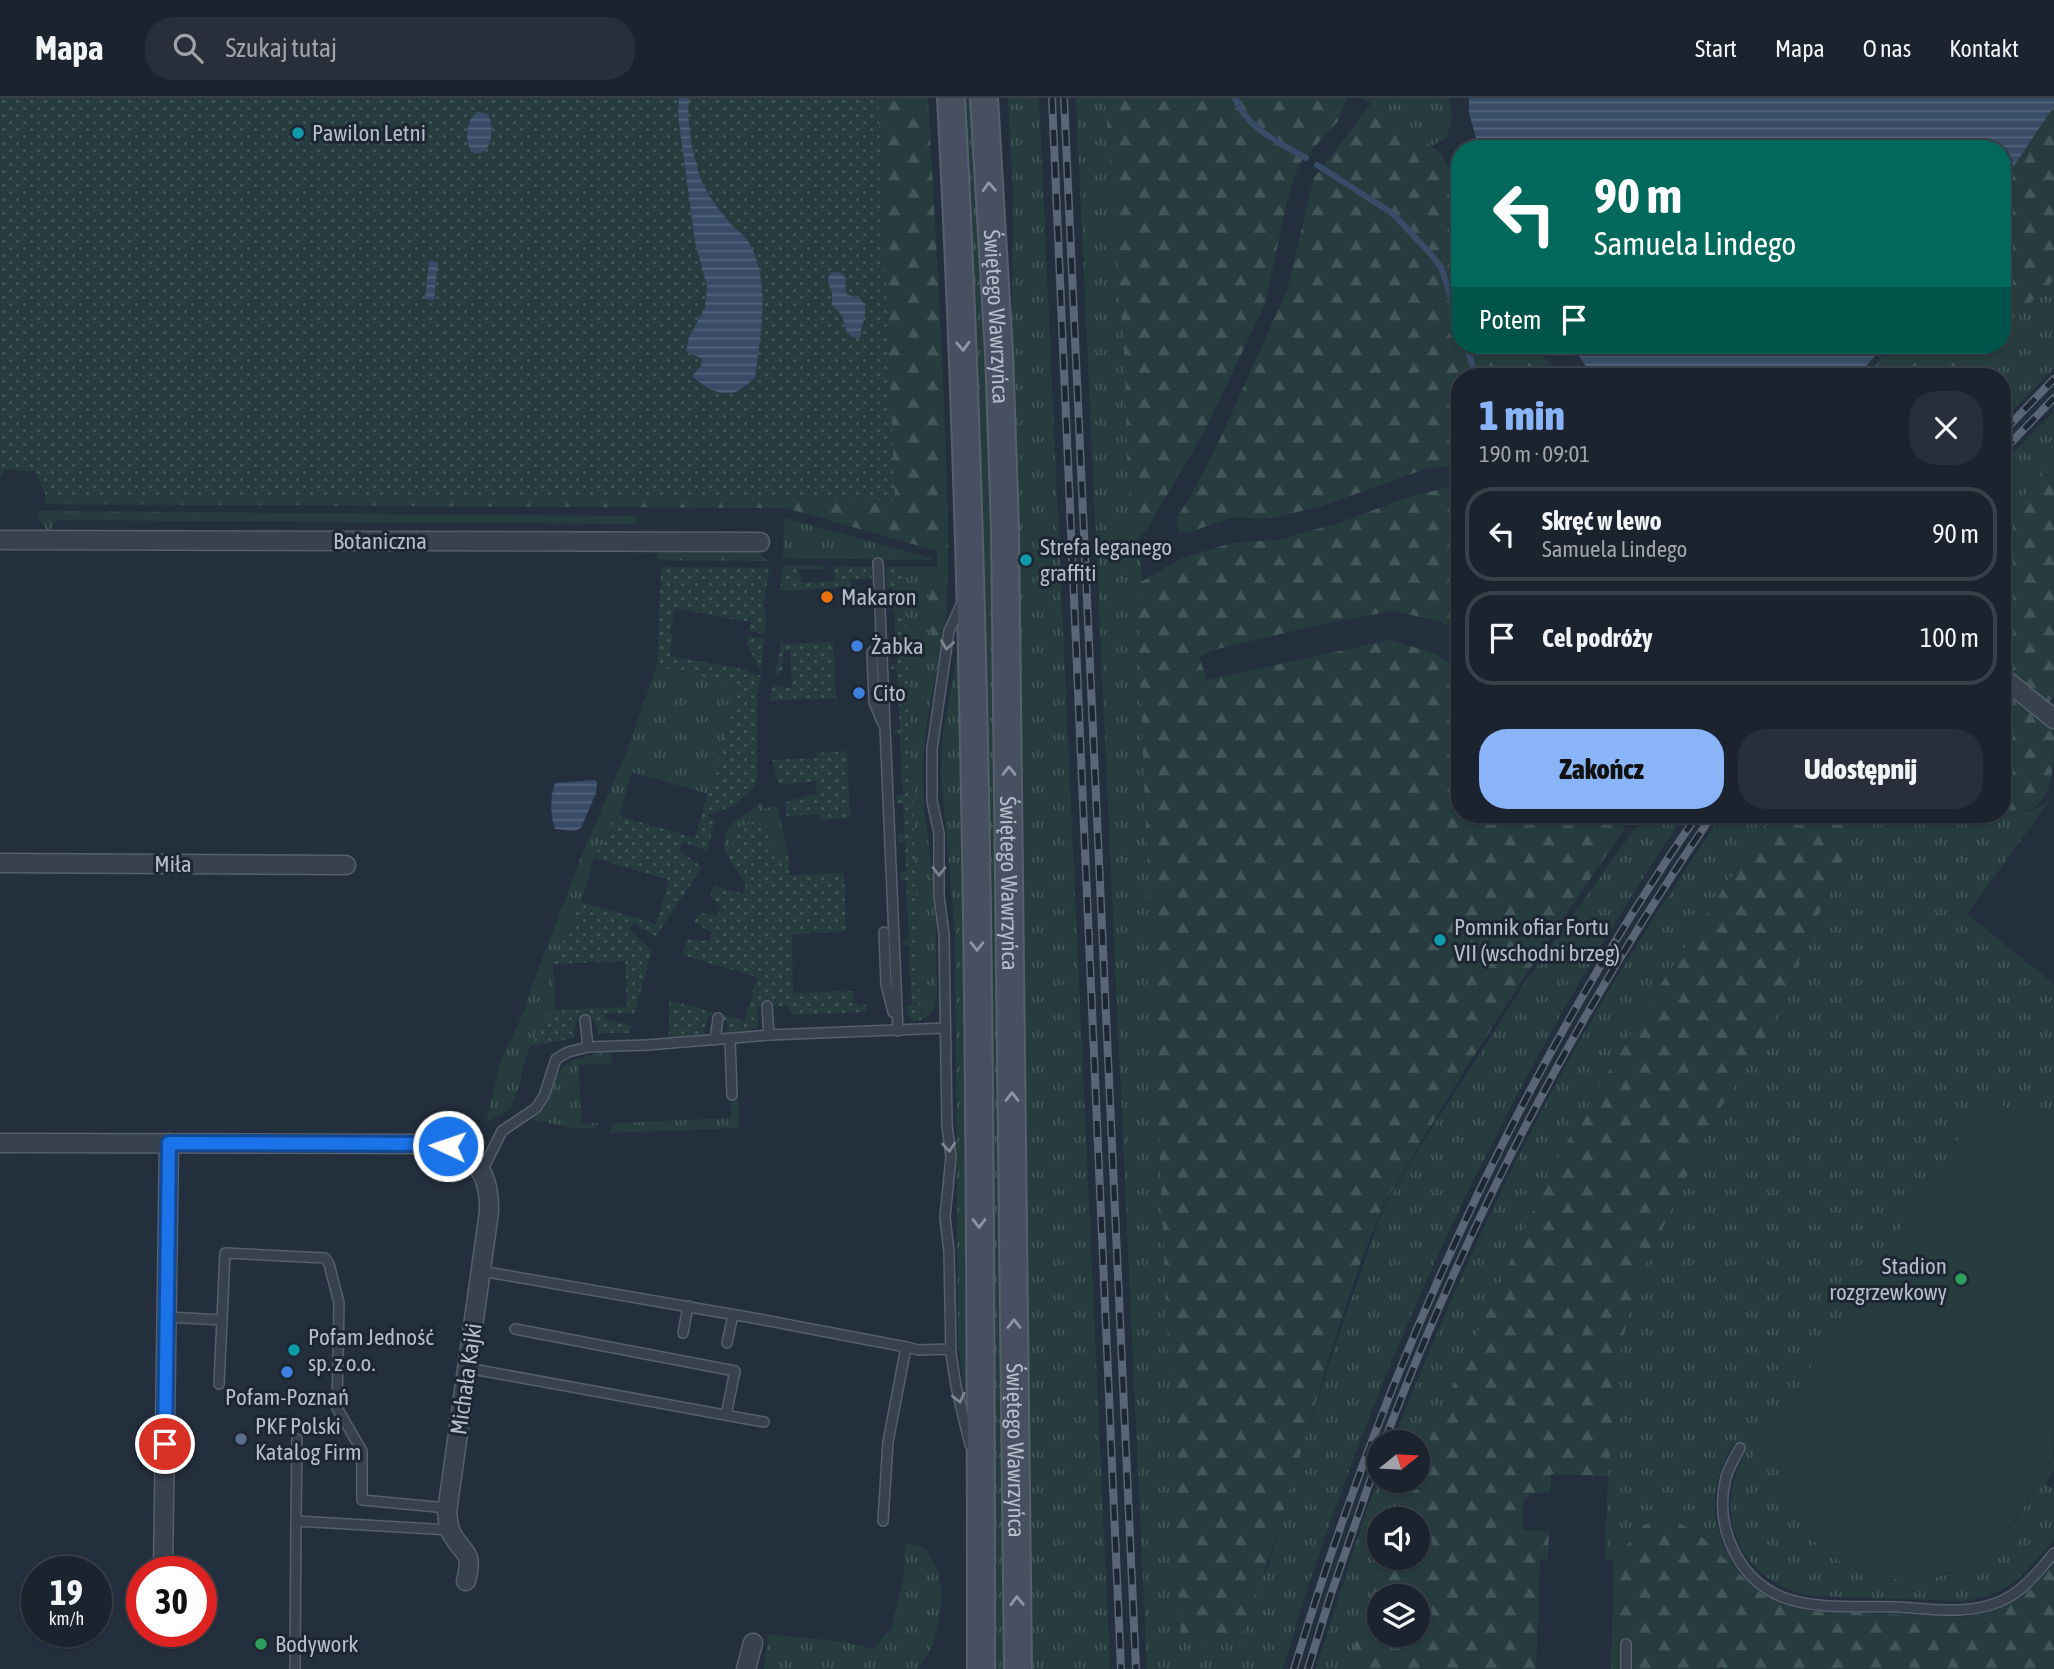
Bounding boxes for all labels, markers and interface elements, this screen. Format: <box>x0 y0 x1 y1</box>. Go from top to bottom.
search box <box>145 17 635 80</box>
text: Mapa <box>35 29 103 67</box>
icon: search <box>169 29 207 67</box>
text: Szukaj tutaj <box>225 33 337 63</box>
text: Start <box>1695 35 1737 62</box>
text: Mapa <box>1775 35 1825 62</box>
text: O nas <box>1863 35 1911 62</box>
text: Kontakt <box>1949 35 2019 62</box>
place label: Pawilon Letni <box>312 120 426 146</box>
marker: Pawilon Letni <box>290 125 306 141</box>
text: 90 m <box>1594 167 1682 223</box>
icon: left <box>1479 168 1570 259</box>
one-way arrow <box>982 181 997 192</box>
text: Samuela Lindego <box>1594 225 1796 262</box>
street label: Świętego Wawrzyńca <box>979 229 1014 404</box>
icon: arrive <box>1555 301 1593 339</box>
text: Potem <box>1479 305 1541 335</box>
one-way arrow <box>955 341 970 352</box>
text: 1 min <box>1479 391 1565 439</box>
button: close <box>1909 391 1983 465</box>
text: 190 m · 09:01 <box>1479 441 1590 467</box>
text: Skręć w lewo <box>1542 506 1662 536</box>
icon: left <box>1483 515 1521 553</box>
text: 90 m <box>1932 519 1979 549</box>
street label: Botaniczna <box>333 528 427 554</box>
place label: Strefa leganego graffiti <box>1040 534 1172 586</box>
text: Samuela Lindego <box>1542 536 1687 562</box>
marker: Strefa leganego graffiti <box>1018 552 1034 568</box>
place label: Makaron <box>841 584 917 610</box>
marker: Makaron <box>819 589 835 605</box>
icon: arrive <box>1483 619 1521 657</box>
text: Cel podróży <box>1542 623 1653 653</box>
text: 100 m <box>1920 623 1979 653</box>
place label: Żabka <box>871 633 924 659</box>
marker: Żabka <box>849 638 865 654</box>
one-way arrow <box>940 640 955 651</box>
place label: Cito <box>873 680 906 706</box>
marker: Cito <box>851 685 867 701</box>
button: Zakończ <box>1479 729 1724 809</box>
button: Udostępnij <box>1738 729 1983 809</box>
one-way arrow <box>1001 766 1017 776</box>
street label: Świętego Wawrzyńca <box>995 796 1023 971</box>
street label: Miła <box>154 851 192 877</box>
one-way arrow <box>931 866 947 877</box>
place label: Pomnik ofiar Fortu VII (wschodni brzeg) <box>1454 914 1620 966</box>
marker: Pomnik ofiar Fortu VII (wschodni brzeg) <box>1432 932 1448 948</box>
one-way arrow <box>969 941 984 952</box>
one-way arrow <box>1004 1091 1020 1102</box>
position arrow <box>411 1109 485 1183</box>
one-way arrow <box>941 1142 956 1153</box>
one-way arrow <box>971 1218 987 1228</box>
place label: Stadion rozgrzewkowy <box>1829 1253 1947 1305</box>
marker: Stadion rozgrzewkowy <box>1953 1271 1969 1287</box>
one-way arrow <box>1006 1319 1022 1329</box>
street label: Michała Kajki <box>445 1321 487 1437</box>
place label: Pofam Jedność sp. z o.o. <box>308 1324 434 1376</box>
marker: Pofam Jedność sp. z o.o. <box>286 1342 302 1358</box>
street label: Świętego Wawrzyńca <box>1002 1363 1030 1538</box>
marker: Pofam-Poznań <box>279 1364 295 1380</box>
place label: Pofam-Poznań <box>225 1384 349 1410</box>
one-way arrow <box>951 1392 965 1404</box>
place label: PKF Polski Katalog Firm <box>255 1413 361 1465</box>
pin <box>135 1414 195 1474</box>
icon: arrive <box>146 1425 184 1463</box>
north arrow <box>1367 1430 1430 1493</box>
map controls <box>1367 1430 1430 1647</box>
marker: PKF Polski Katalog Firm <box>233 1431 249 1447</box>
button: sound <box>1367 1507 1430 1570</box>
speed limit sign: 30 <box>126 1556 217 1647</box>
text: 19 <box>50 1572 83 1612</box>
button: layers <box>1367 1584 1430 1647</box>
one-way arrow <box>1009 1595 1024 1606</box>
text: km/h <box>49 1608 84 1629</box>
place label: Bodywork <box>275 1631 358 1657</box>
marker: Bodywork <box>253 1636 269 1652</box>

